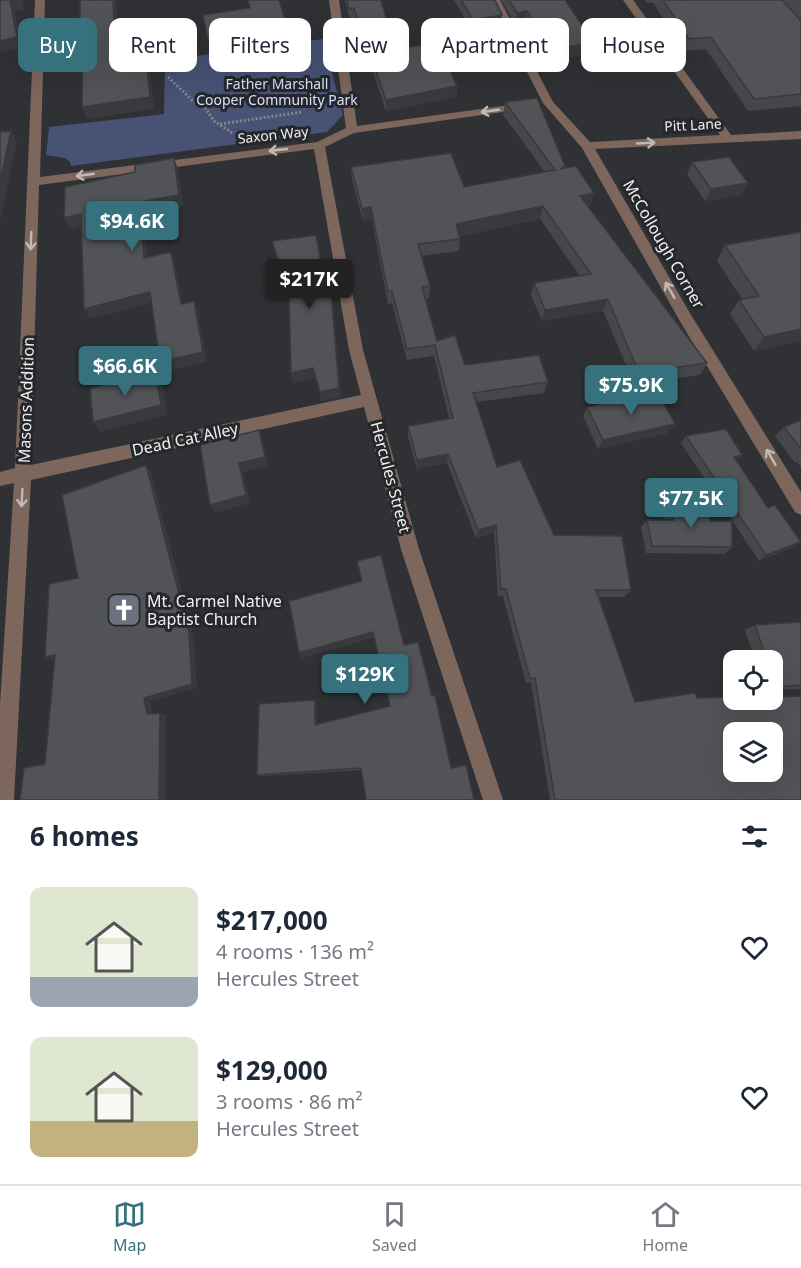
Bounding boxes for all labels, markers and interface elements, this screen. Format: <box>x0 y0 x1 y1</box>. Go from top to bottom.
chip: Buy <box>18 18 97 72</box>
chip: Rent <box>109 18 197 72</box>
chip: Filters <box>209 18 311 72</box>
chip: New <box>323 18 409 72</box>
chip: Apartment <box>421 18 569 72</box>
chip: House <box>581 18 686 72</box>
park label: Father Marshall Cooper Community Park <box>196 74 358 109</box>
one-way arrow <box>480 105 500 116</box>
street label: Pitt Lane <box>664 114 722 135</box>
street label: Saxon Way <box>237 121 310 148</box>
one-way arrow <box>635 137 655 148</box>
one-way arrow <box>269 144 289 155</box>
one-way arrow <box>76 169 96 180</box>
street label: McCollough Corner <box>618 175 710 313</box>
pin: $94.6K <box>83 201 181 252</box>
text: $94.6K <box>100 207 164 234</box>
one-way arrow <box>26 230 37 250</box>
pin: $217K <box>267 259 351 310</box>
text: $217K <box>279 265 339 292</box>
one-way arrow <box>664 282 676 299</box>
street label: Masons Addition <box>13 337 39 463</box>
pin: $66.6K <box>76 346 174 397</box>
text: $66.6K <box>93 352 157 379</box>
pin: $75.9K <box>582 365 680 416</box>
text: $75.9K <box>599 371 663 398</box>
street label: Dead Cat Alley <box>130 417 241 461</box>
street label: Hercules Street <box>366 419 416 535</box>
one-way arrow <box>765 449 777 466</box>
pin: $77.5K <box>642 478 740 529</box>
text: $77.5K <box>659 484 723 511</box>
one-way arrow <box>16 488 27 508</box>
place label: Mt. Carmel Native Baptist Church <box>147 590 282 630</box>
church icon: Mt. Carmel Native Baptist Church <box>106 592 142 628</box>
map controls <box>723 650 783 782</box>
button: locate <box>723 650 783 710</box>
pin: $129K <box>323 654 407 705</box>
text: $129K <box>335 660 395 687</box>
button: layers <box>723 722 783 782</box>
text: 6 homes <box>30 818 139 854</box>
icon: filters <box>738 820 771 853</box>
text: $217,000 <box>216 902 328 938</box>
icon: home <box>78 911 150 983</box>
icon: heart <box>738 931 771 964</box>
text: 4 rooms · 136 m² <box>216 938 374 965</box>
text: Hercules Street <box>216 965 359 992</box>
text: $129,000 <box>216 1052 328 1088</box>
icon: home <box>78 1061 150 1133</box>
icon: heart <box>738 1081 771 1114</box>
text: 3 rooms · 86 m² <box>216 1088 363 1115</box>
text: Hercules Street <box>216 1115 359 1142</box>
tab: Map <box>113 1198 146 1256</box>
tab: Saved <box>372 1198 417 1256</box>
tab: Home <box>643 1198 688 1256</box>

